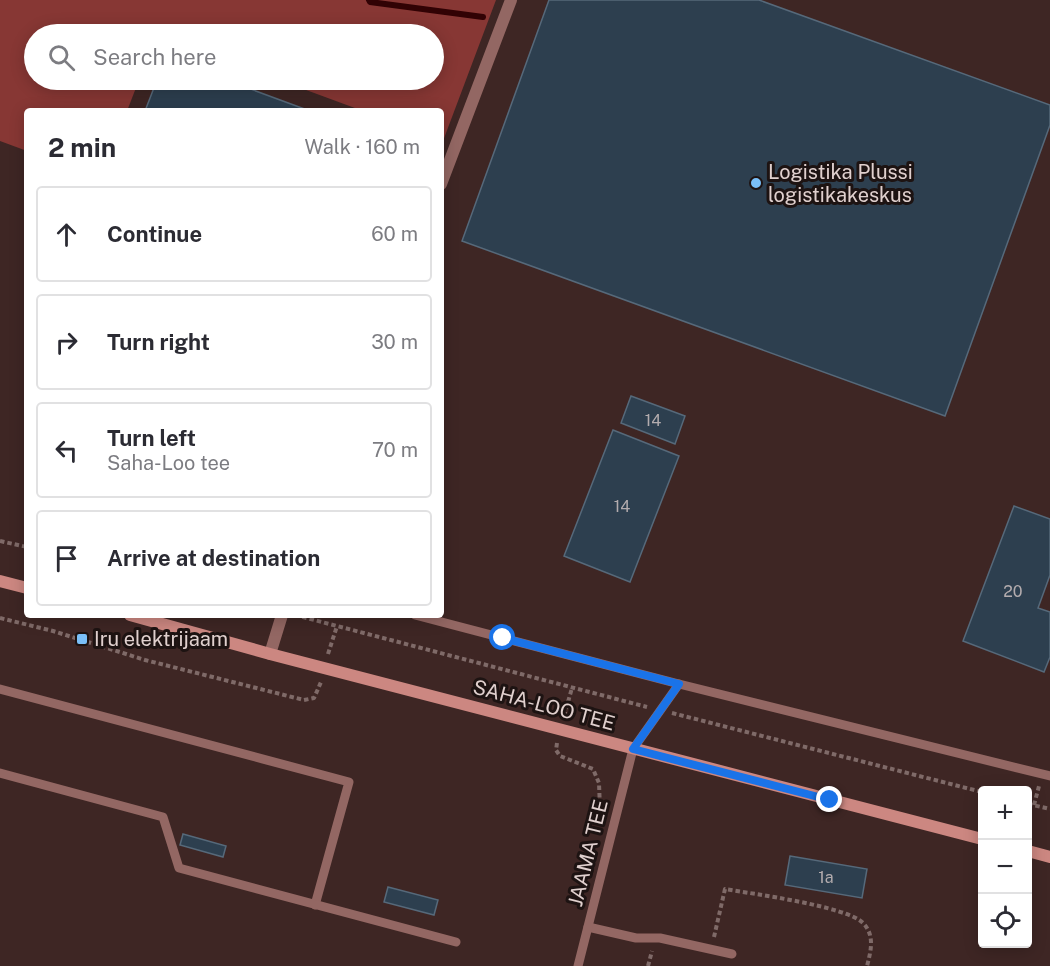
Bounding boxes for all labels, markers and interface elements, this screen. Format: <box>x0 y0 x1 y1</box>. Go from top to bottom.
search box <box>24 24 444 90</box>
icon: search <box>45 41 78 74</box>
text: Search here <box>93 44 217 70</box>
text: 2 min <box>48 132 116 163</box>
text: Walk · 160 m <box>305 135 420 159</box>
place label: Logistika Plussi logistikakeskus <box>768 160 913 207</box>
marker: Logistika Plussi logistikakeskus <box>749 176 763 190</box>
icon: ahead <box>50 218 83 251</box>
text: Continue <box>107 221 202 247</box>
text: 60 m <box>371 222 418 246</box>
icon: right <box>50 326 83 359</box>
text: Turn right <box>107 329 210 355</box>
text: 30 m <box>371 330 418 354</box>
house number: 14 <box>645 411 661 430</box>
text: Turn left <box>107 425 196 451</box>
icon: left <box>50 434 83 467</box>
text: 70 m <box>372 438 418 462</box>
text: Saha-Loo tee <box>107 451 230 475</box>
house number: 14 <box>614 497 630 516</box>
icon: arrive <box>50 542 83 575</box>
text: Arrive at destination <box>107 545 320 571</box>
house number: 20 <box>1003 582 1023 601</box>
route start <box>489 624 515 650</box>
place label: Iru elektrijaam <box>94 627 228 651</box>
marker: Iru elektrijaam <box>75 632 89 646</box>
street label: SAHA-LOO TEE <box>470 675 618 735</box>
route end <box>816 786 842 812</box>
map controls <box>978 786 1032 948</box>
button: + <box>978 786 1032 840</box>
street label: JAAMA TEE <box>563 797 613 909</box>
button: − <box>978 840 1032 894</box>
house number: 1a <box>818 868 834 887</box>
button: locate <box>978 894 1032 948</box>

